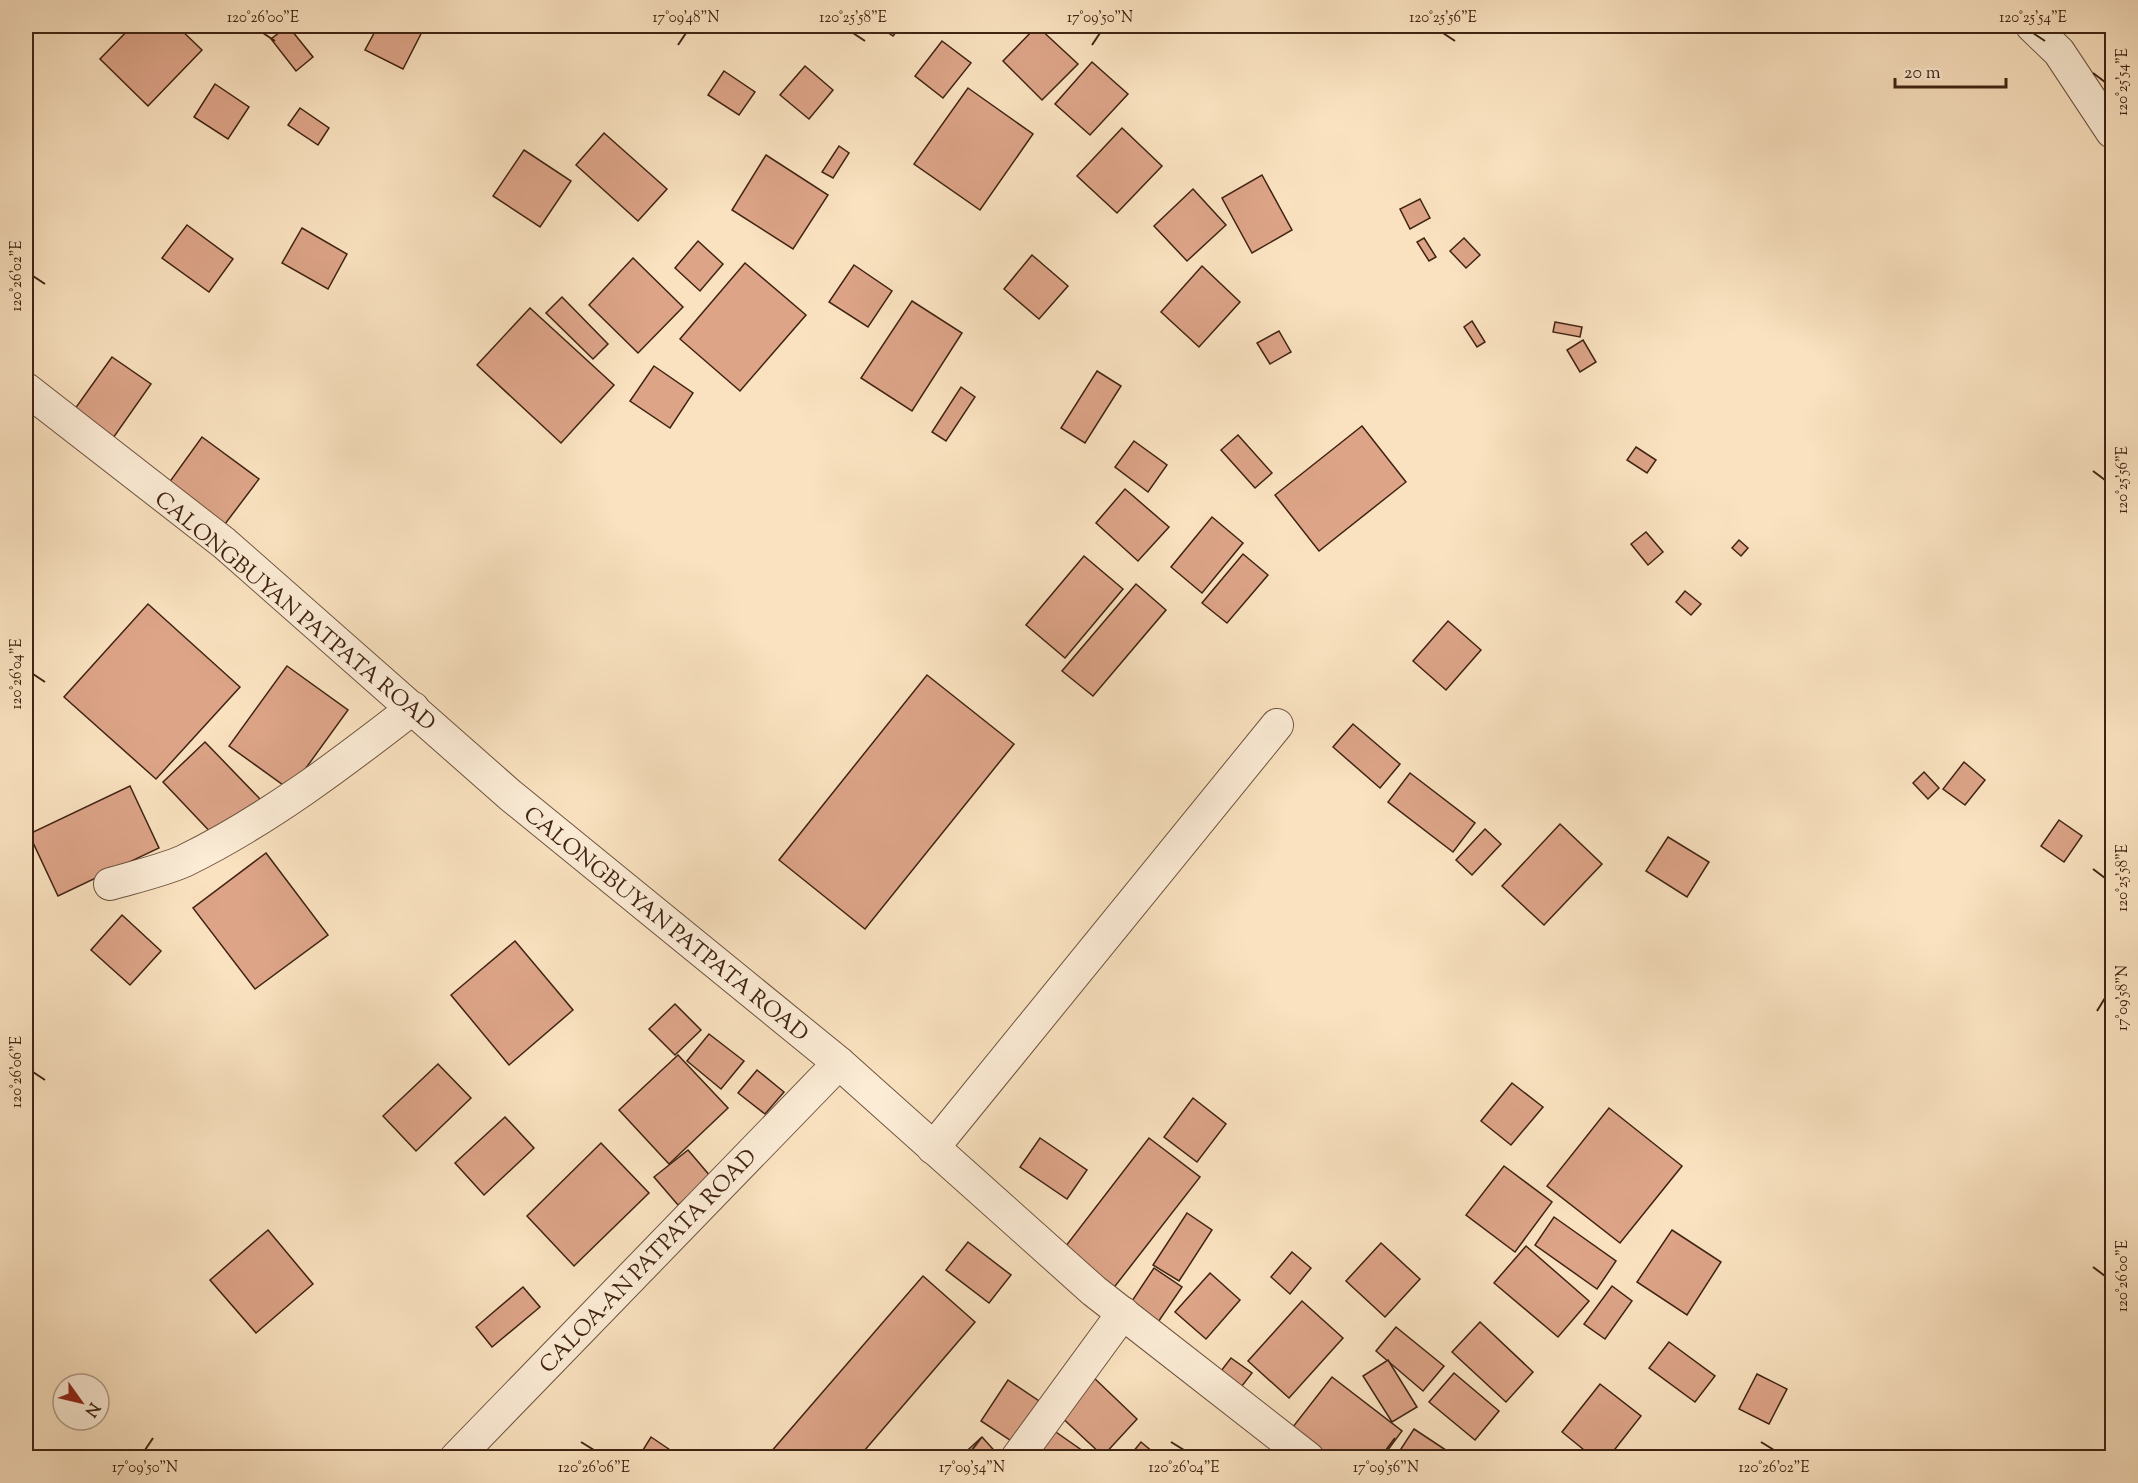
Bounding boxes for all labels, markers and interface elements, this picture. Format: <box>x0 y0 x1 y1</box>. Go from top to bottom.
text: 120°26'00"E <box>227 8 299 29</box>
text: 17°09'48"N <box>653 8 720 29</box>
text: 120°25'58"E <box>819 8 887 29</box>
text: 17°09'50"N <box>1067 8 1133 29</box>
text: 120°25'56"E <box>1409 8 1477 29</box>
text: 120°25'54"E <box>1999 8 2067 29</box>
text: 120°25'54"E <box>2113 48 2134 116</box>
scale bar <box>1895 51 2006 89</box>
text: 20 m <box>1904 61 1941 87</box>
text: 120°26'02"E <box>7 240 28 312</box>
text: 120°25'56"E <box>2113 446 2134 514</box>
street label: CALONGBUYAN PATPATA ROAD <box>146 485 442 740</box>
text: 120°26'04"E <box>7 638 28 710</box>
street label: CALONGBUYAN PATPATA ROAD <box>516 800 815 1051</box>
text: 120°25'58"E <box>2113 844 2134 912</box>
text: 17°09'58"N <box>2113 965 2134 1031</box>
text: 120°26'06"E <box>7 1036 28 1108</box>
street label: CALOA-AN PATPATA ROAD <box>533 1143 765 1382</box>
text: 120°26'00"E <box>2113 1240 2134 1312</box>
north arrow <box>51 1372 111 1432</box>
text: N <box>78 1397 104 1421</box>
text: 17°09'50"N <box>112 1458 178 1479</box>
text: 120°26'06"E <box>558 1458 630 1479</box>
text: 17°09'54"N <box>939 1458 1005 1479</box>
text: 120°26'04"E <box>1148 1458 1220 1479</box>
text: 17°09'56"N <box>1353 1458 1419 1479</box>
text: 120°26'02"E <box>1738 1458 1810 1479</box>

